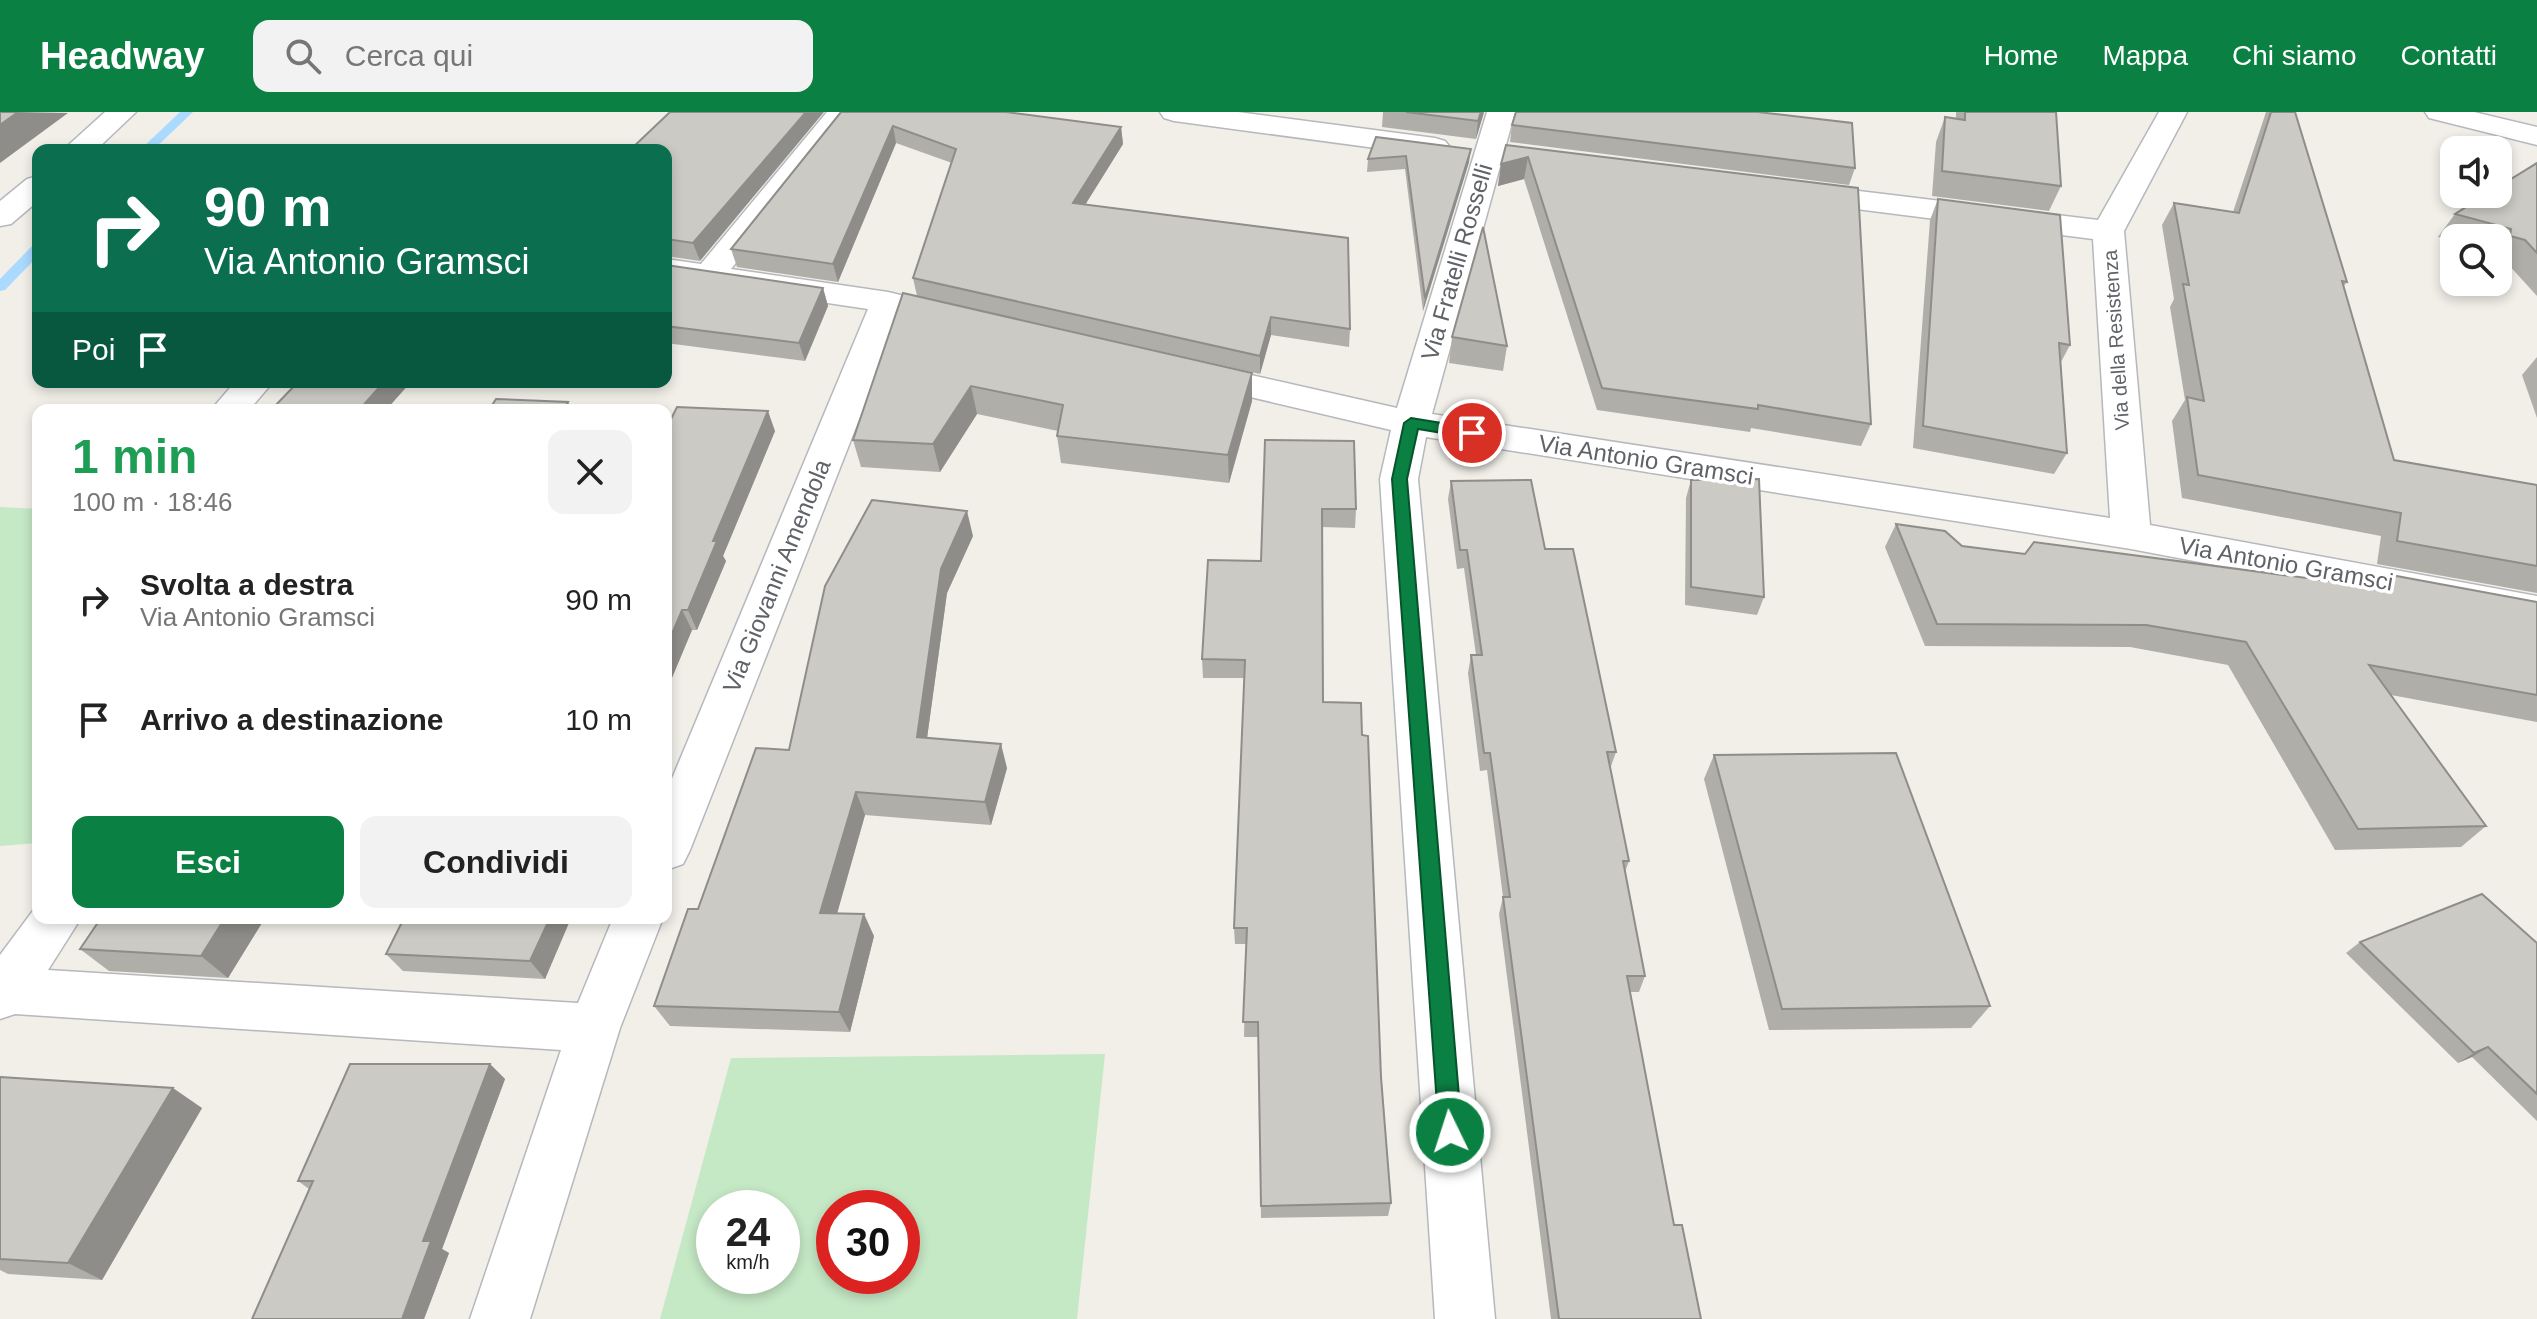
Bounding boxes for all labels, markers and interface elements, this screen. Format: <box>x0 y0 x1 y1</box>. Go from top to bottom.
search box <box>253 20 813 92</box>
icon: search <box>281 34 325 78</box>
text: Headway <box>40 35 205 77</box>
text: Cerca qui <box>345 39 473 72</box>
text: Home <box>1984 40 2058 71</box>
text: Mappa <box>2102 40 2188 71</box>
text: Chi siamo <box>2232 40 2357 71</box>
text: Contatti <box>2401 40 2497 71</box>
map controls <box>2440 136 2512 296</box>
button: sound <box>2440 136 2512 208</box>
street label: Via Fratelli Rosselli <box>1415 160 1498 363</box>
text: 90 m <box>204 175 332 238</box>
icon: right <box>72 176 176 280</box>
button: search <box>2440 224 2512 296</box>
text: Via Antonio Gramsci <box>204 241 530 282</box>
street label: Via della Resistenza <box>2099 248 2133 431</box>
icon: arrive <box>131 328 175 372</box>
text: Poi <box>72 333 115 366</box>
pin <box>1438 399 1506 467</box>
icon: arrive <box>1450 411 1494 455</box>
street label: Via Antonio Gramsci <box>1537 429 1755 490</box>
text: 1 min <box>72 430 197 483</box>
button: close <box>548 430 632 514</box>
street label: Via Giovanni Amendola <box>717 455 836 696</box>
text: 100 m · 18:46 <box>72 487 232 517</box>
street label: Via Antonio Gramsci <box>2177 531 2395 596</box>
text: Svolta a destra <box>140 568 353 601</box>
icon: right <box>72 578 116 622</box>
text: 90 m <box>565 583 632 616</box>
text: Via Antonio Gramsci <box>140 602 375 632</box>
icon: arrive <box>72 698 116 742</box>
text: Arrivo a destinazione <box>140 703 443 736</box>
text: 10 m <box>565 703 632 736</box>
button: Esci <box>72 816 344 908</box>
button: Condividi <box>360 816 632 908</box>
position arrow <box>1408 1090 1492 1174</box>
speed limit sign: 30 <box>816 1190 920 1294</box>
text: 24 <box>726 1210 770 1254</box>
text: km/h <box>726 1251 770 1273</box>

